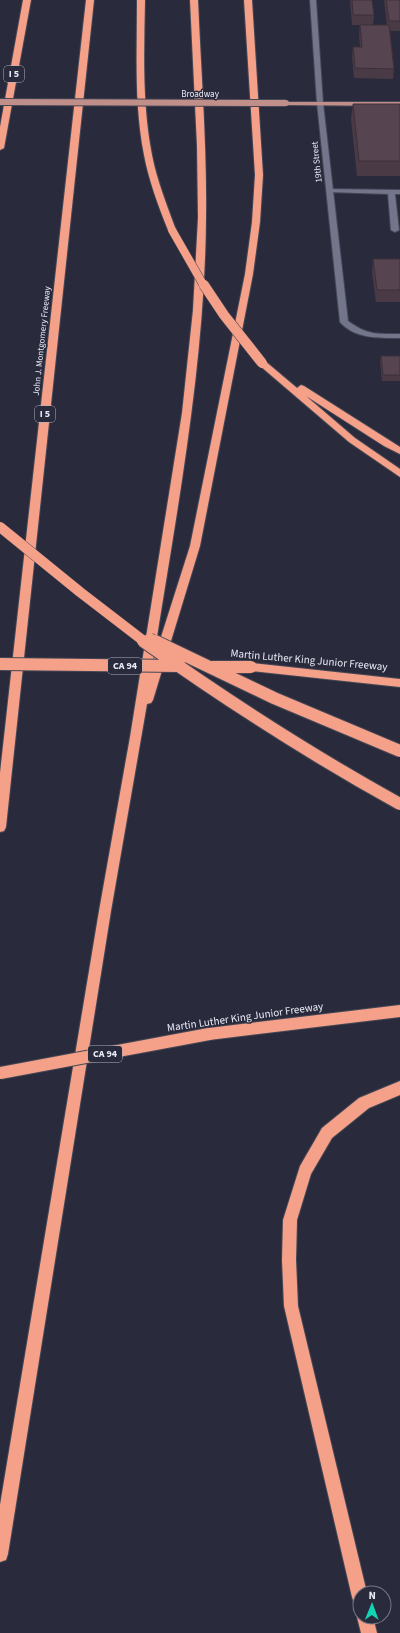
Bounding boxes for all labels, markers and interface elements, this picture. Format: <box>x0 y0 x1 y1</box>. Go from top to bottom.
road number: I 5 <box>4 66 24 82</box>
street label: Broadway <box>181 88 220 101</box>
street label: 19th Street <box>308 141 326 183</box>
street label: John J. Montgomery Freeway <box>30 285 54 396</box>
road number: I 5 <box>35 406 55 422</box>
street label: Martin Luther King Junior Freeway <box>230 646 388 674</box>
road number: CA 94 <box>108 658 142 674</box>
street label: Martin Luther King Junior Freeway <box>166 999 324 1035</box>
road number: CA 94 <box>88 1046 122 1062</box>
north arrow <box>352 1585 392 1625</box>
text: N <box>368 1588 376 1603</box>

